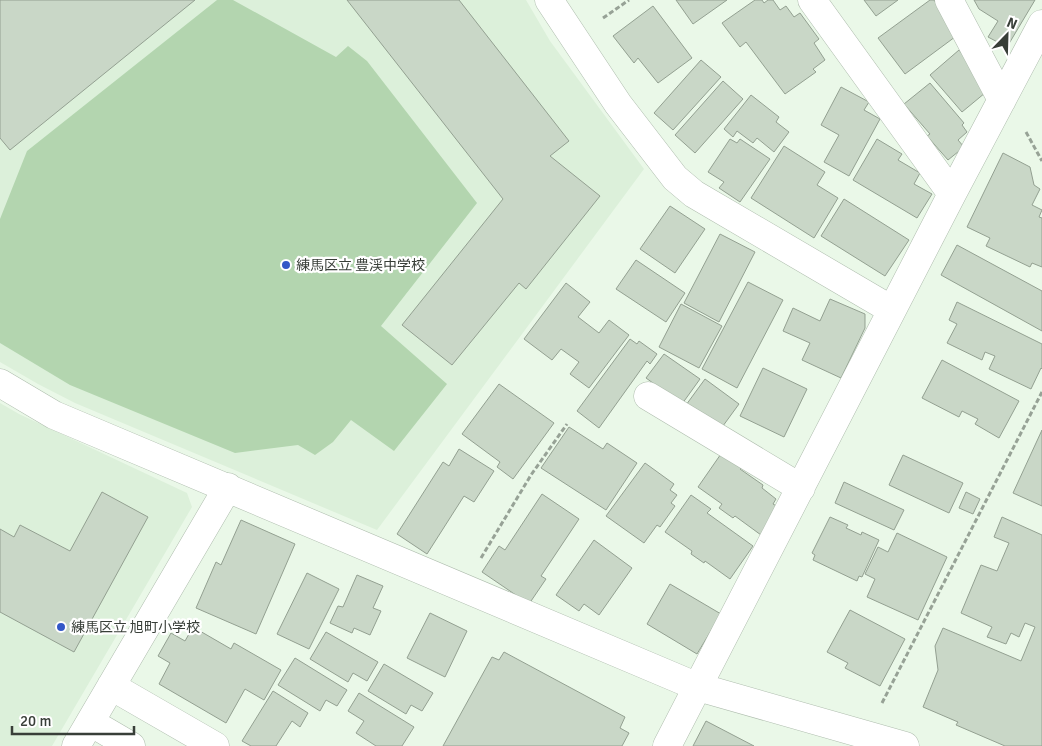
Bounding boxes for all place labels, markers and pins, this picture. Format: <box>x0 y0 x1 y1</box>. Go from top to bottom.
place label: 練馬区立 豊渓中学校 <box>296 257 425 274</box>
marker: 練馬区立 豊渓中学校 <box>280 259 292 271</box>
place label: 練馬区立 旭町小学校 <box>71 619 200 636</box>
marker: 練馬区立 旭町小学校 <box>55 621 67 633</box>

